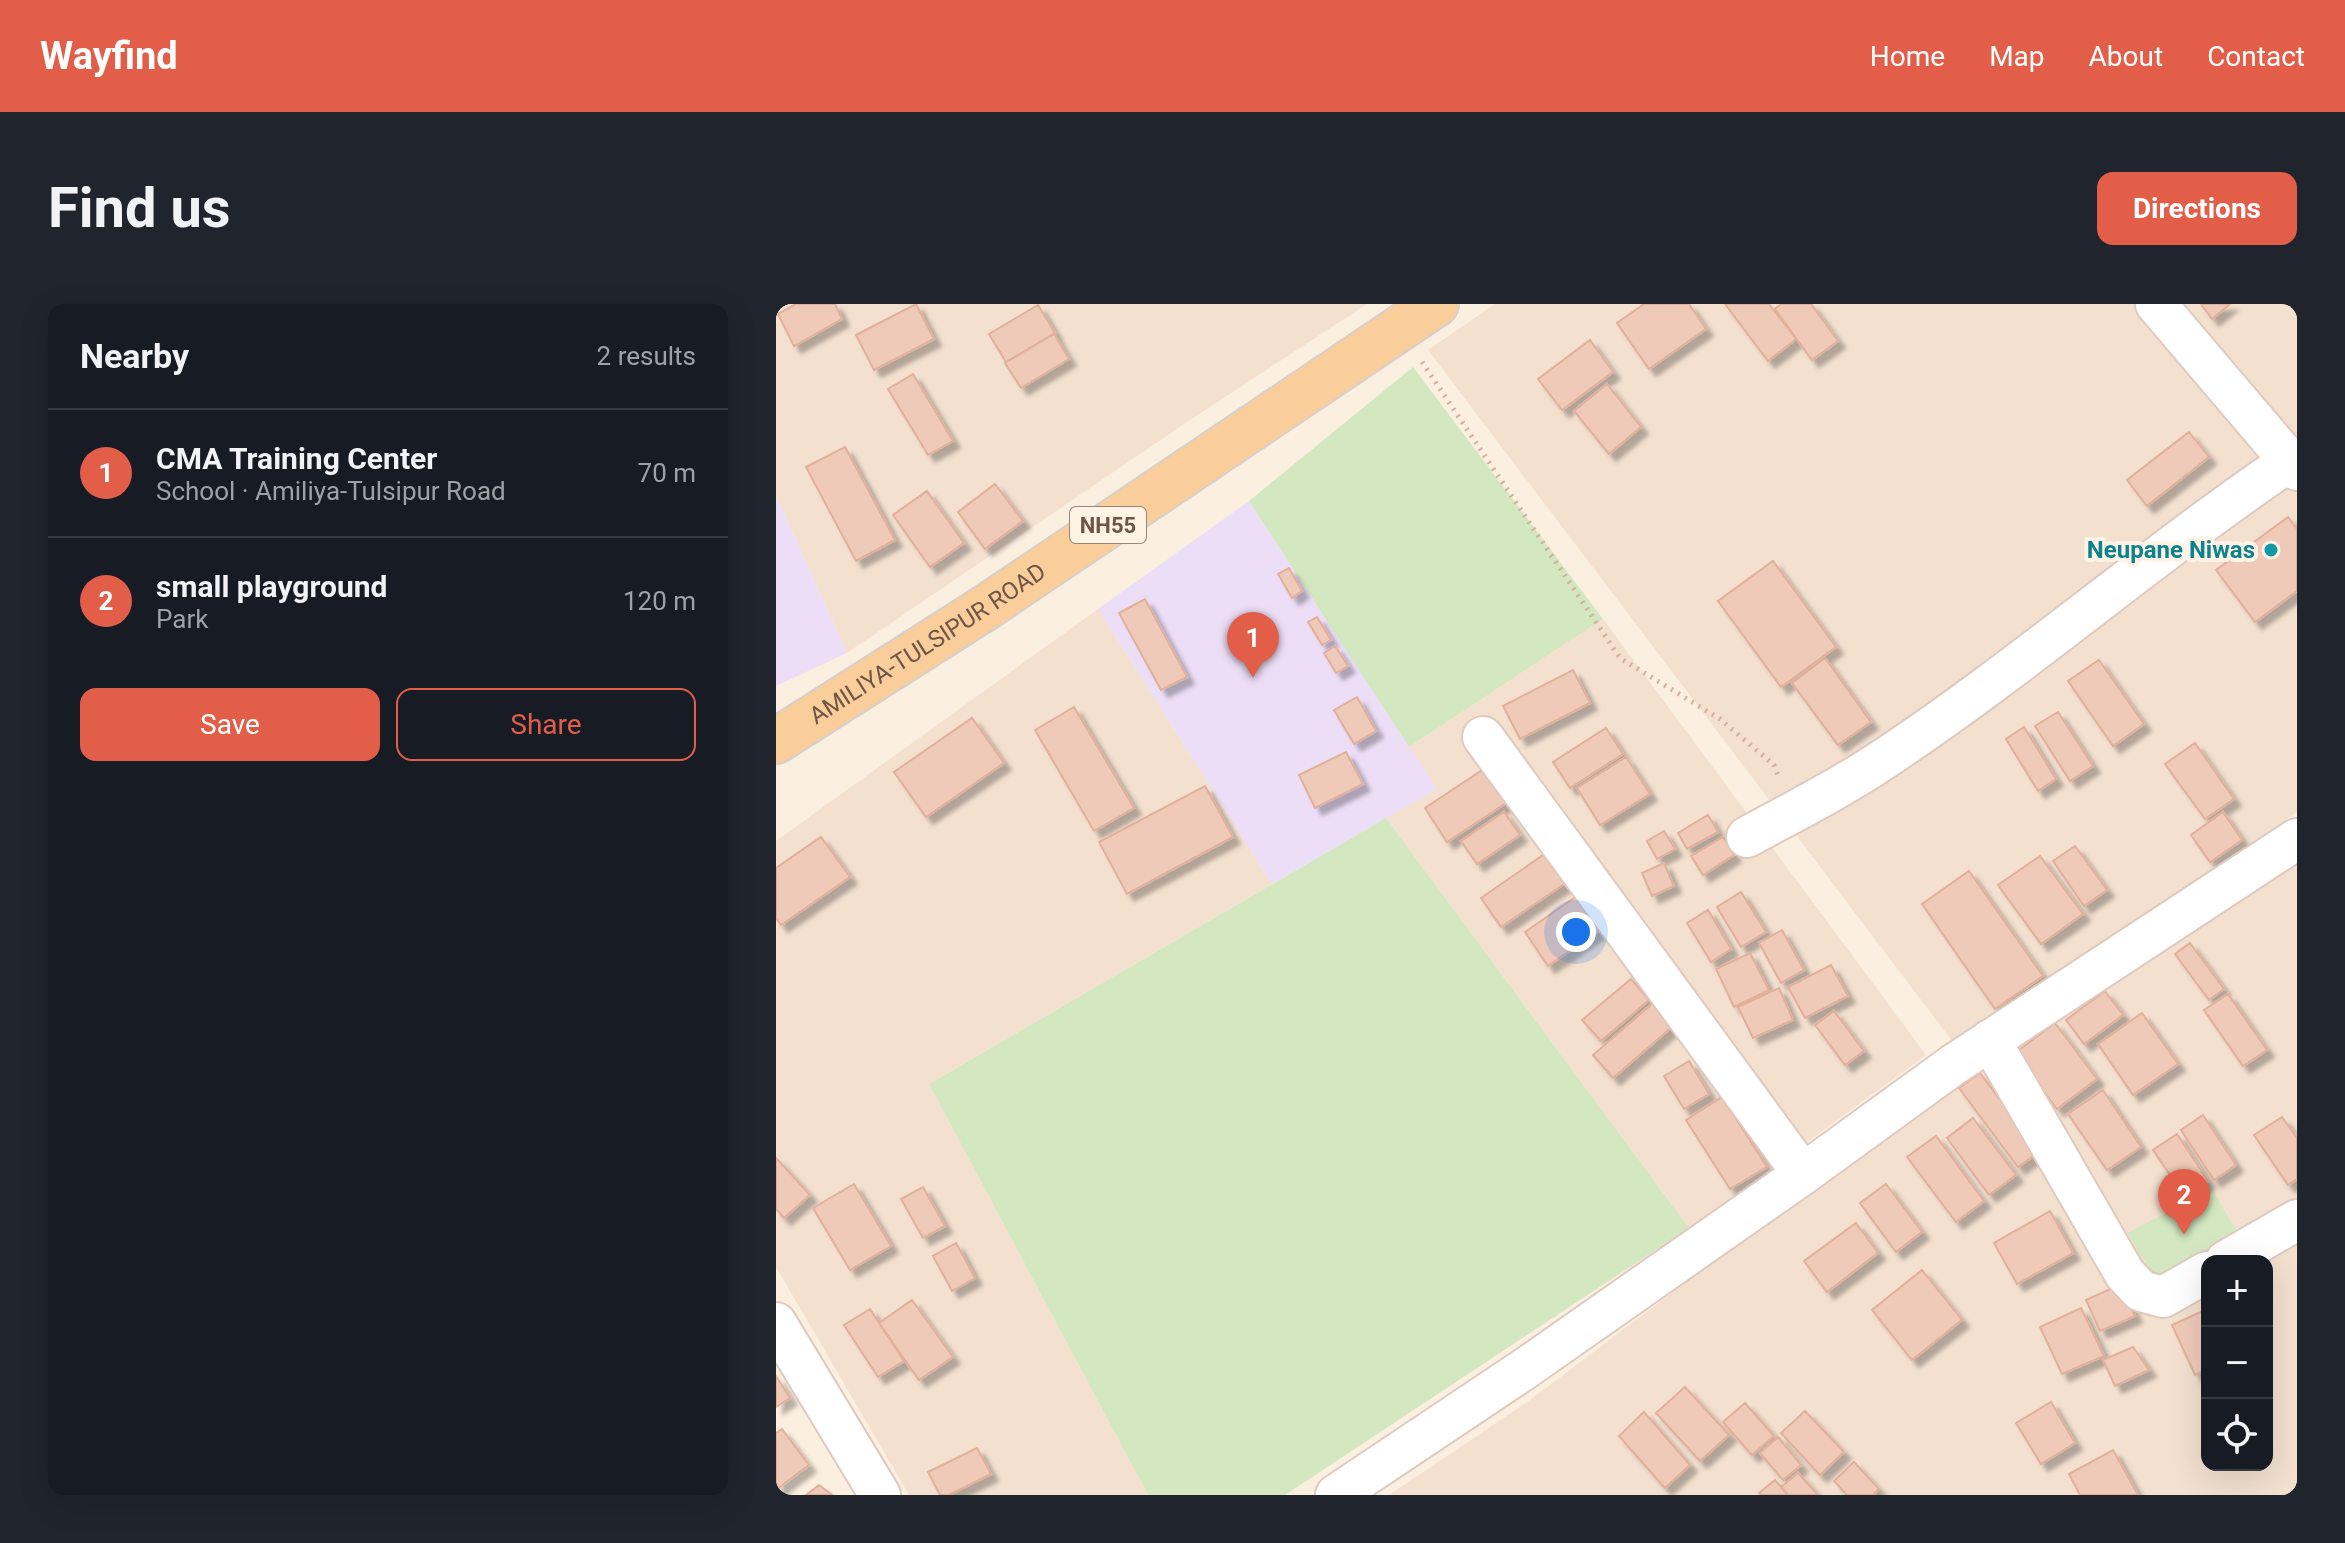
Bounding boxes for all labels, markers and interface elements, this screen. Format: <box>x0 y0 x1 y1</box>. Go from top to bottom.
text: Wayfind <box>40 34 178 78</box>
text: Home <box>1870 40 1945 73</box>
text: Map <box>1989 40 2045 73</box>
text: About <box>2089 40 2163 73</box>
text: Contact <box>2207 40 2305 73</box>
button: Directions <box>2097 172 2297 245</box>
text: Find us <box>48 175 231 241</box>
text: Nearby <box>80 336 189 376</box>
text: 2 results <box>597 341 696 371</box>
text: CMA Training Center <box>156 441 437 476</box>
text: 1 <box>99 458 113 488</box>
text: 70 m <box>638 458 696 488</box>
text: School · Amiliya-Tulsipur Road <box>156 476 506 506</box>
road number: NH55 <box>1070 507 1146 543</box>
place label: Neupane Niwas <box>2087 536 2255 564</box>
marker: Neupane Niwas <box>2262 541 2280 559</box>
street label: AMILIYA-TULSIPUR ROAD <box>804 557 1051 730</box>
text: small playground <box>156 569 387 604</box>
text: 2 <box>99 586 113 616</box>
text: 120 m <box>623 586 696 616</box>
text: Park <box>156 604 208 634</box>
pin: 1 <box>1227 612 1279 678</box>
button: Save <box>80 688 380 761</box>
button: Share <box>396 688 696 761</box>
your location <box>1556 912 1596 952</box>
pin: 2 <box>2158 1169 2210 1235</box>
map controls <box>2201 1255 2273 1471</box>
button: + <box>2201 1255 2273 1327</box>
button: − <box>2201 1327 2273 1399</box>
button: locate <box>2201 1399 2273 1471</box>

